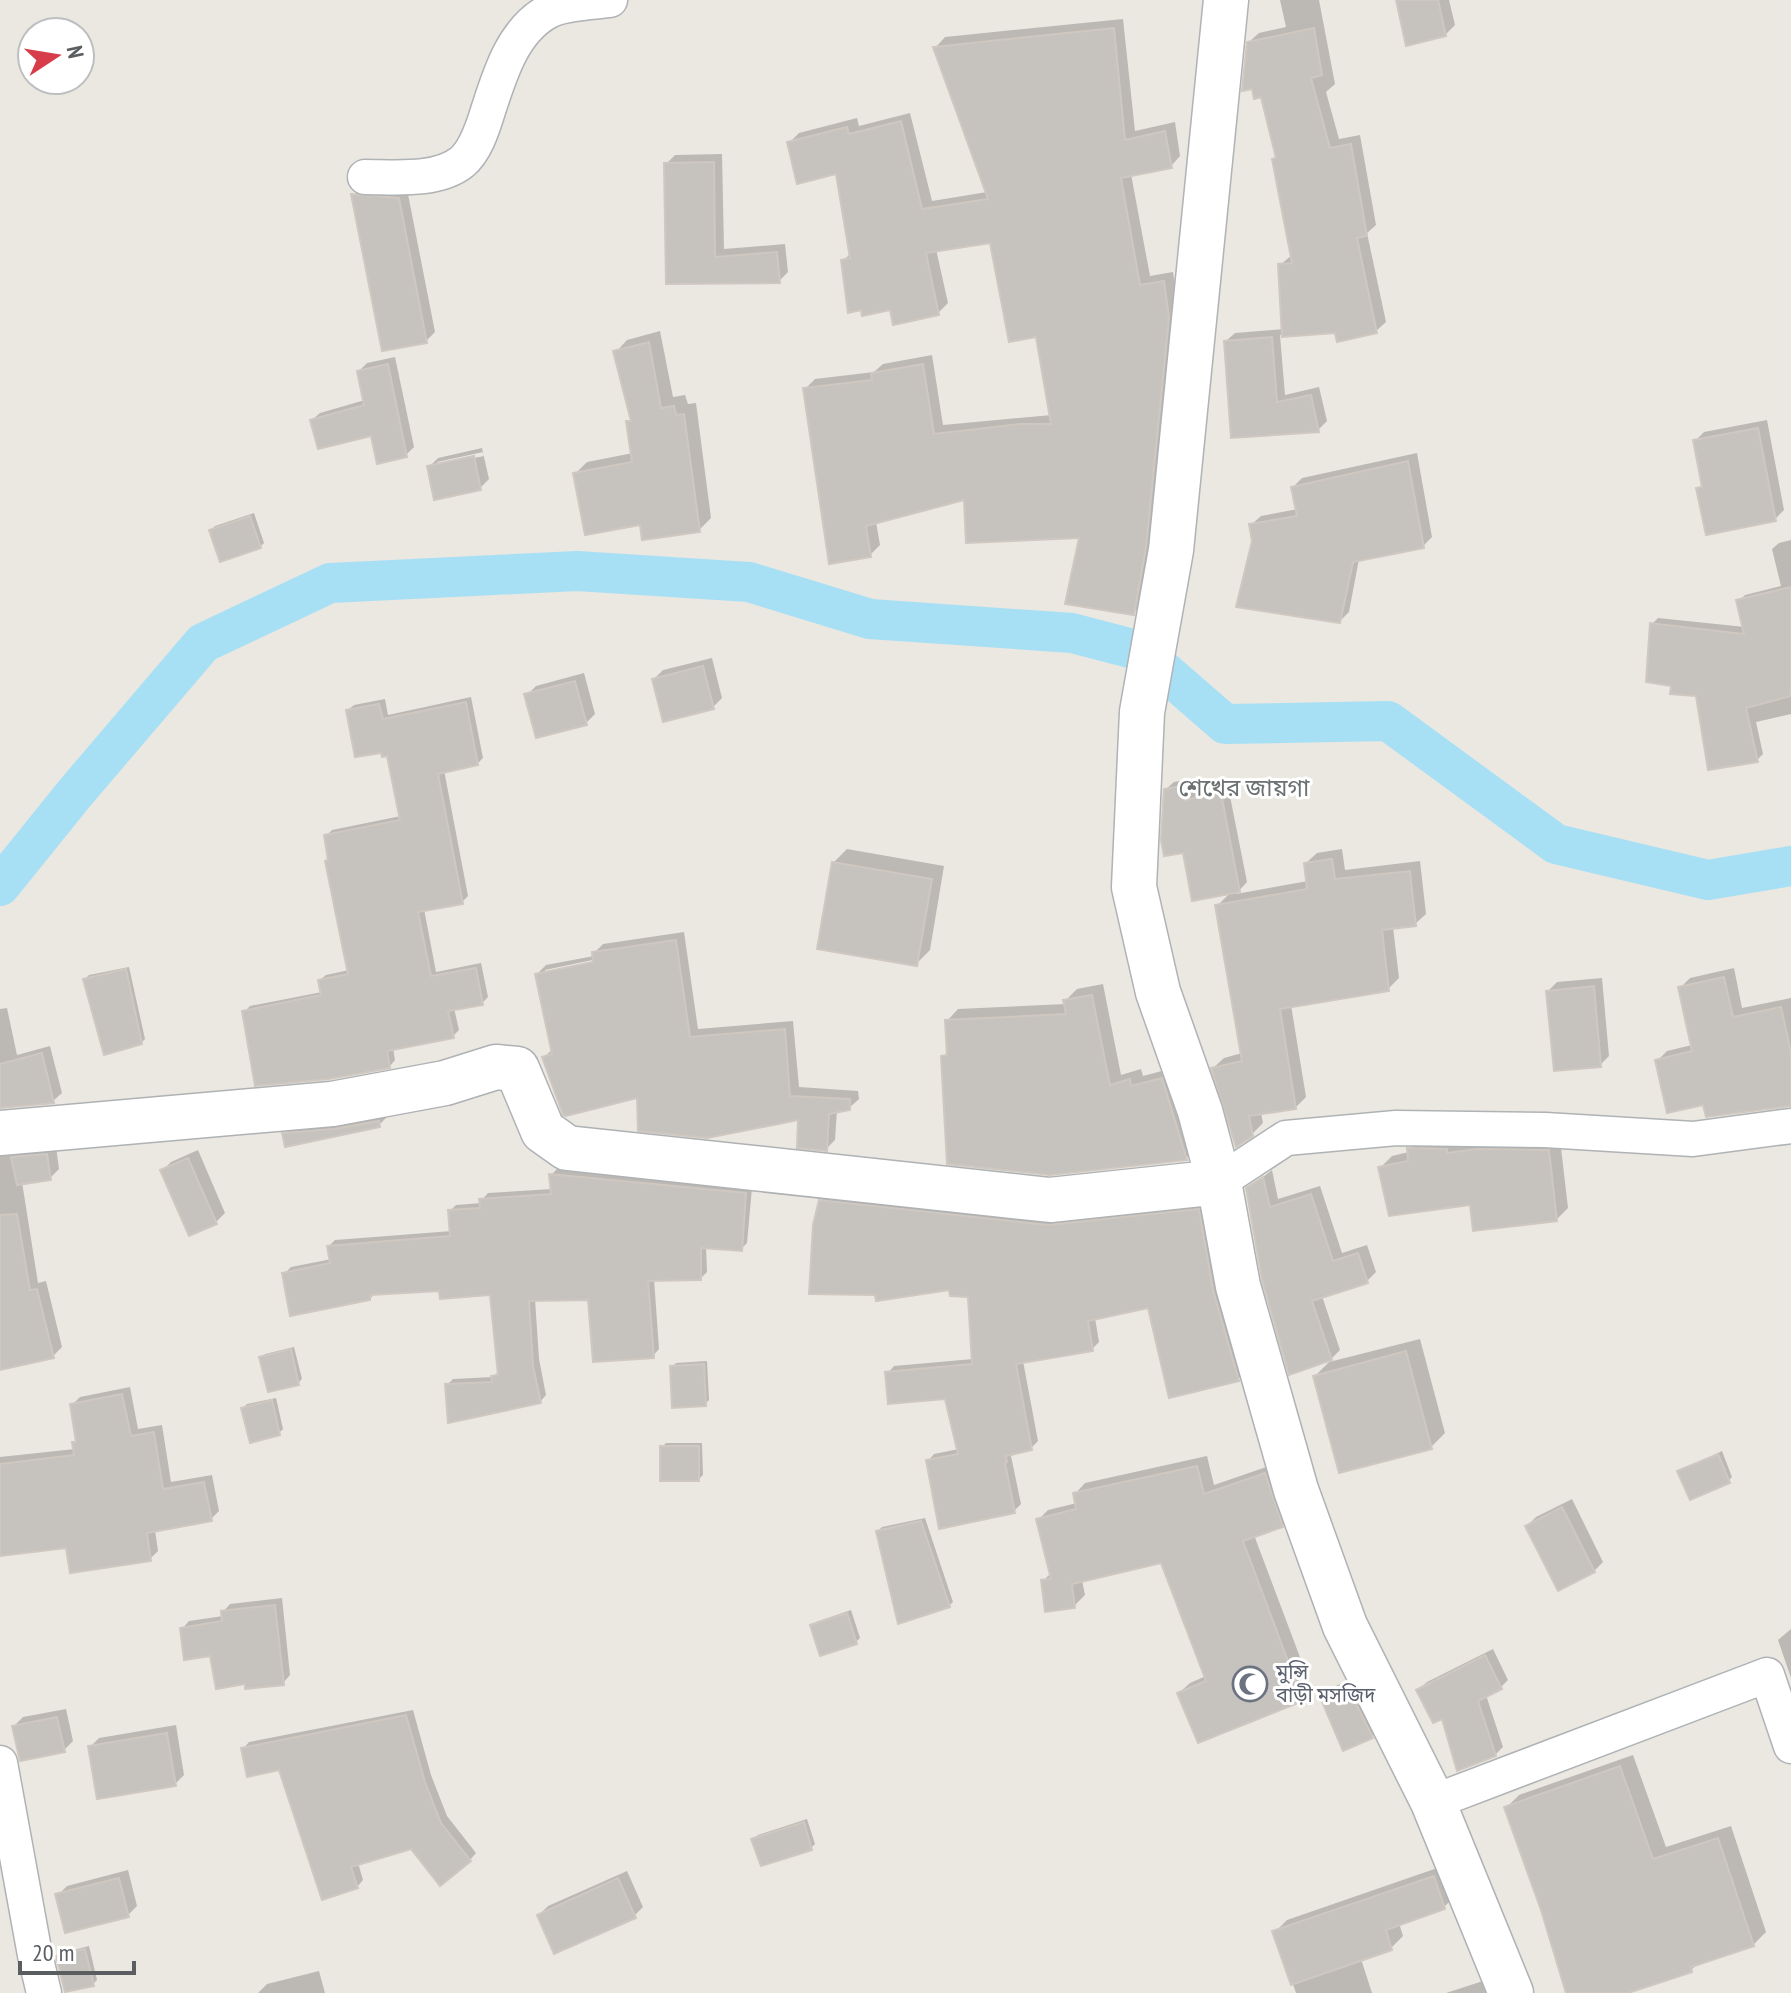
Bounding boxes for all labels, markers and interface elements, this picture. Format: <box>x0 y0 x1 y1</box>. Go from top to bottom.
north arrow <box>16 16 96 96</box>
text: N <box>61 43 90 61</box>
district label: শেখের জায়গা <box>1179 772 1310 803</box>
place label: মুন্সি বাড়ী মসজিদ <box>1275 1659 1376 1708</box>
mosque icon: মুন্সি বাড়ী মসজিদ <box>1231 1665 1269 1703</box>
scale bar <box>20 1925 134 1975</box>
text: 20 m <box>32 1937 74 1968</box>

